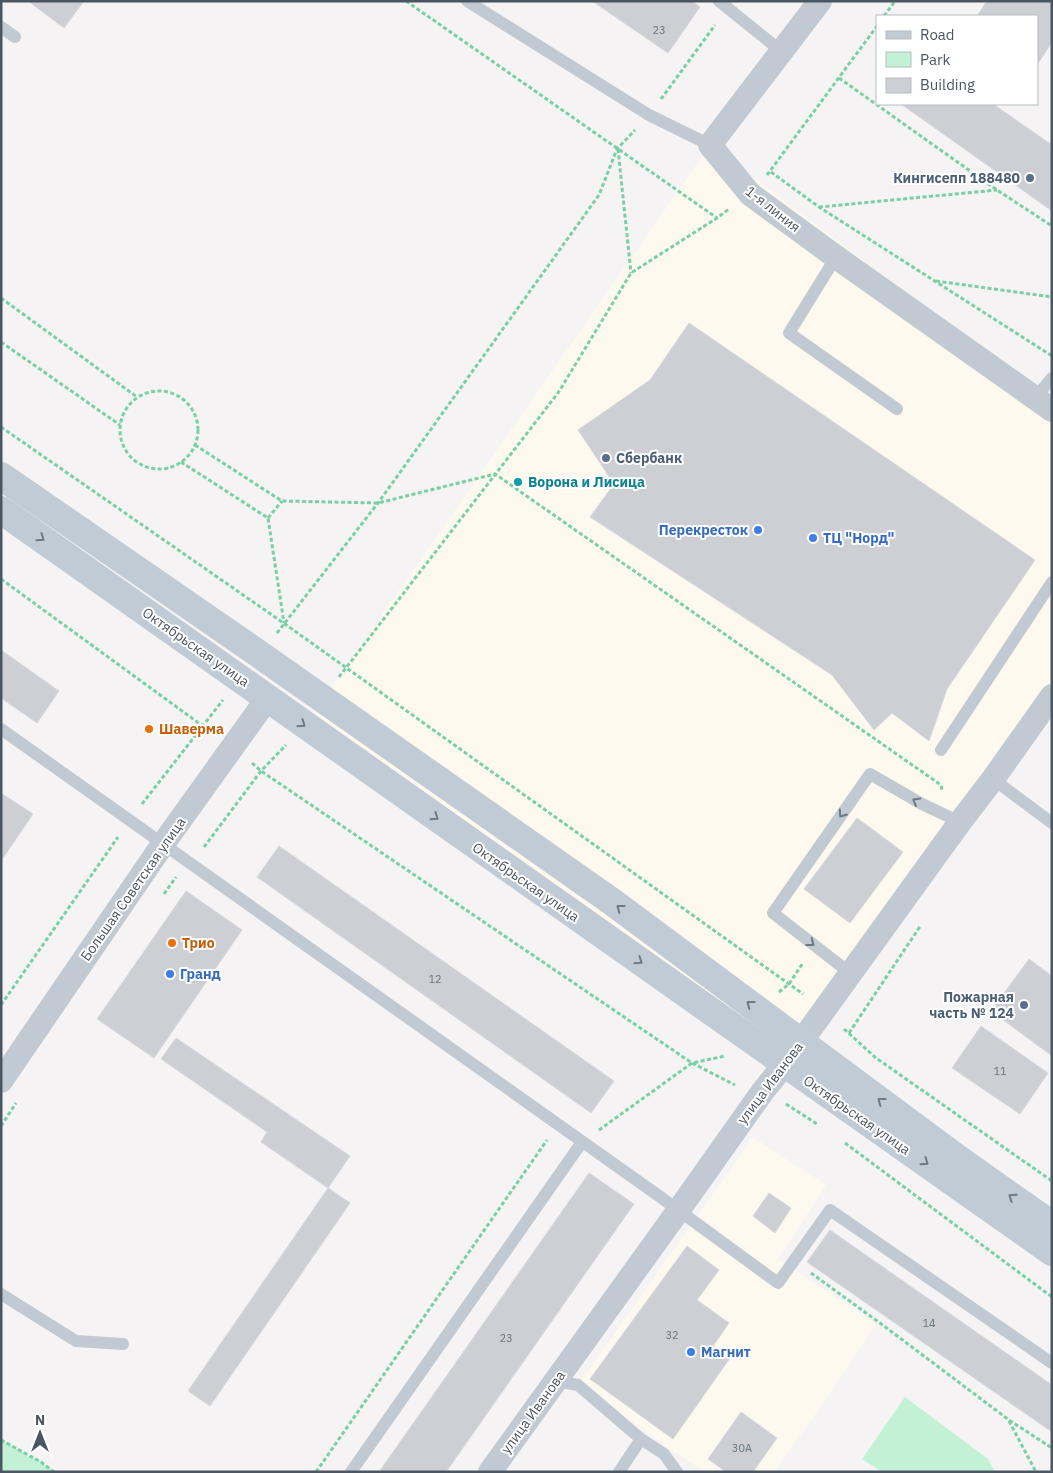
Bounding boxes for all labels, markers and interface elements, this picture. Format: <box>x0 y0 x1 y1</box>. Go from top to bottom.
legend <box>876 15 1038 105</box>
house number: 23 <box>652 23 666 37</box>
text: Road <box>920 25 955 44</box>
text: Park <box>920 50 950 69</box>
text: Building <box>920 75 975 94</box>
place label: Кингисепп 188480 <box>893 169 1020 187</box>
marker: Кингисепп 188480 <box>1024 172 1036 184</box>
street label: 1-я линия <box>742 182 804 236</box>
place label: Сбербанк <box>616 449 682 467</box>
marker: Сбербанк <box>600 452 612 464</box>
place label: Ворона и Лисица <box>528 473 645 491</box>
marker: Ворона и Лисица <box>512 476 524 488</box>
place label: Перекресток <box>659 521 748 539</box>
marker: Перекресток <box>752 524 764 536</box>
place label: ТЦ "Норд" <box>823 529 894 547</box>
one-way arrow <box>35 532 45 541</box>
marker: ТЦ "Норд" <box>807 532 819 544</box>
street label: Октябрьская улица <box>139 603 253 691</box>
one-way arrow <box>296 718 305 726</box>
place label: Шаверма <box>159 720 224 738</box>
marker: Шаверма <box>143 723 155 735</box>
one-way arrow <box>912 797 921 807</box>
one-way arrow <box>839 808 848 818</box>
one-way arrow <box>429 811 439 820</box>
street label: Большая Советская улица <box>77 813 190 964</box>
street label: Октябрьская улица <box>469 838 583 926</box>
one-way arrow <box>616 904 625 914</box>
place label: Трио <box>182 934 215 952</box>
marker: Трио <box>166 937 178 949</box>
one-way arrow <box>805 937 814 945</box>
one-way arrow <box>633 955 643 964</box>
place label: Гранд <box>180 965 221 983</box>
marker: Гранд <box>164 968 176 980</box>
house number: 12 <box>428 972 442 986</box>
place label: Пожарная часть № 124 <box>929 988 1014 1022</box>
marker: Пожарная часть № 124 <box>1018 999 1030 1011</box>
one-way arrow <box>747 1002 756 1010</box>
street label: улица Иванова <box>733 1038 807 1128</box>
house number: 11 <box>993 1064 1007 1078</box>
street label: Октябрьская улица <box>800 1071 914 1159</box>
one-way arrow <box>877 1098 887 1107</box>
one-way arrow <box>919 1156 929 1165</box>
one-way arrow <box>1008 1194 1018 1203</box>
house number: 14 <box>922 1316 936 1330</box>
house number: 32 <box>665 1328 679 1342</box>
house number: 23 <box>499 1331 513 1345</box>
place label: Магнит <box>701 1343 751 1361</box>
marker: Магнит <box>685 1346 697 1358</box>
street label: улица Иванова <box>497 1366 570 1457</box>
north arrow <box>15 1408 65 1458</box>
text: N <box>35 1411 45 1429</box>
house number: 30А <box>732 1441 752 1455</box>

